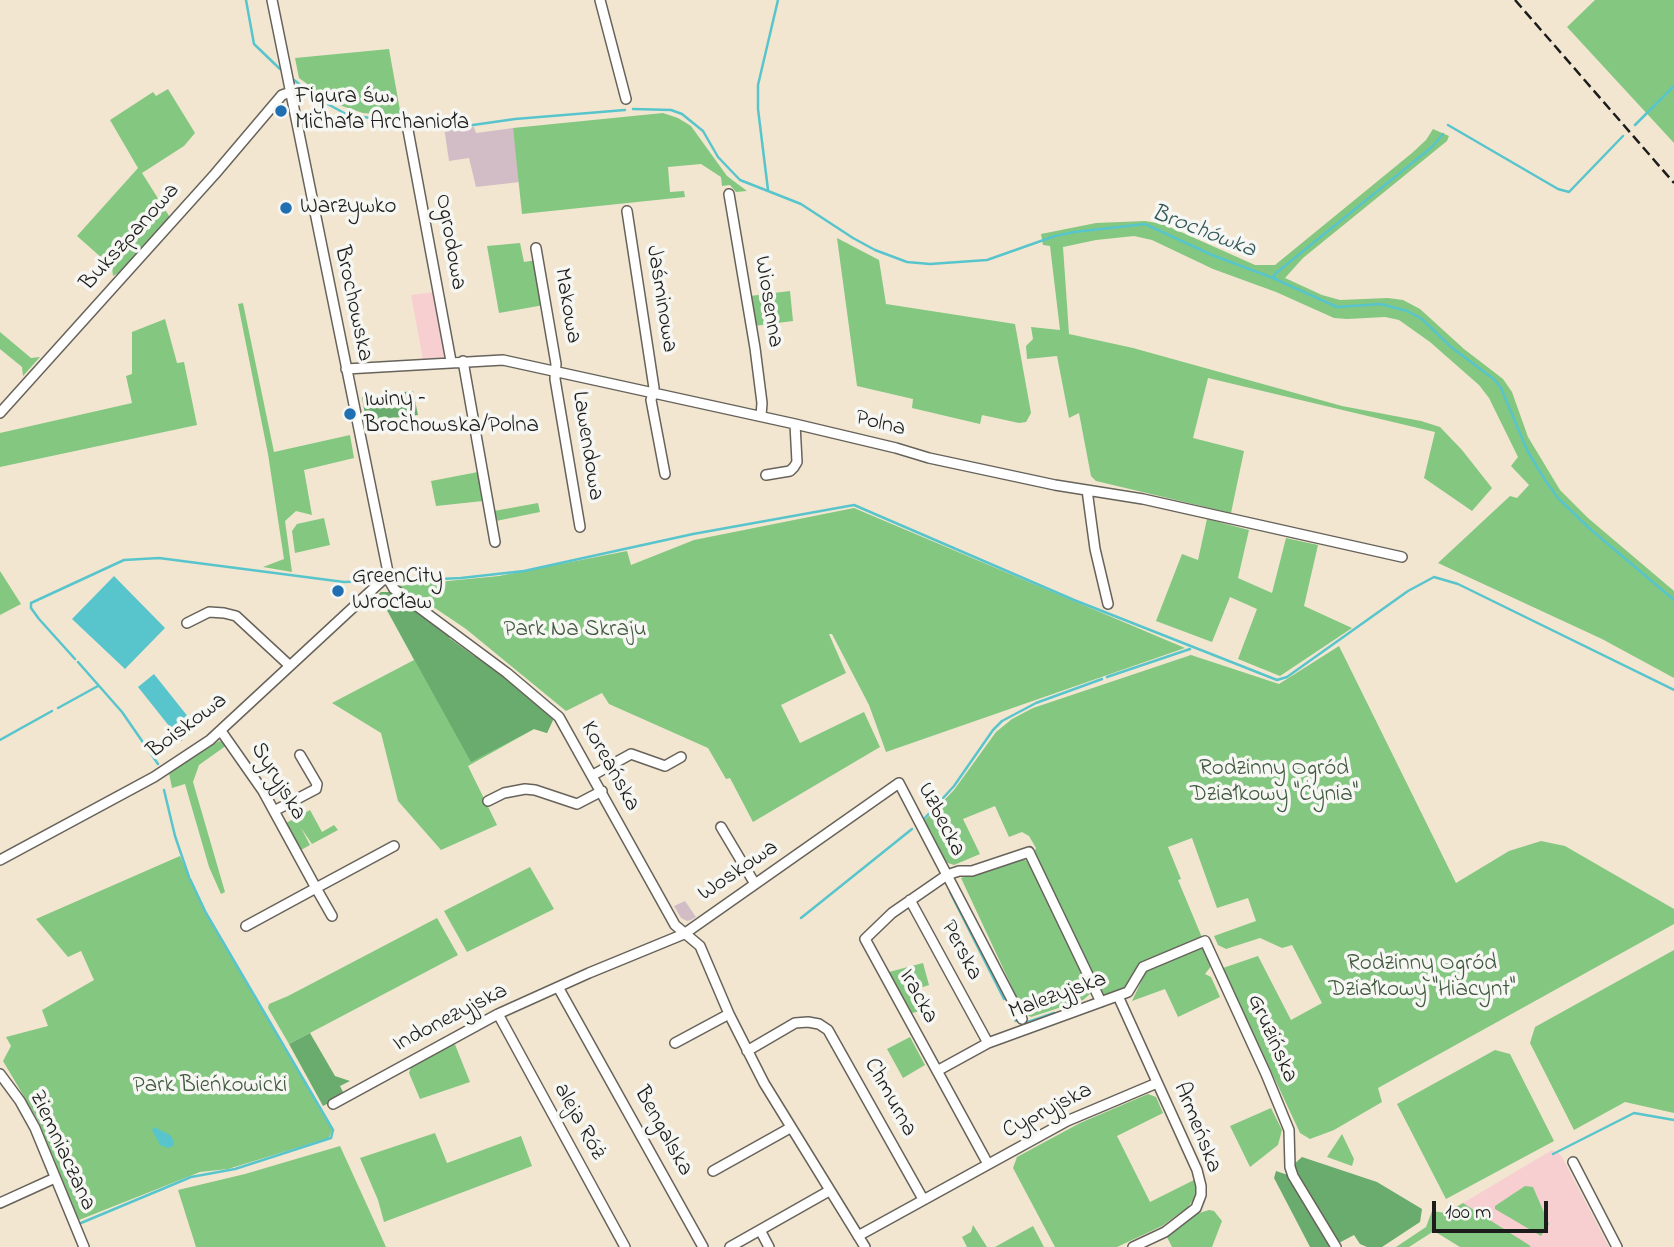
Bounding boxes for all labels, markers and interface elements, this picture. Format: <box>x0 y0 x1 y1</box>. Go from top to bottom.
place label: Figura św. Michała Archanioła <box>295 84 469 138</box>
marker: Figura św. Michała Archanioła <box>273 103 289 119</box>
street label: Bukszpanowa <box>75 178 187 298</box>
street label: Ogrodowa <box>427 192 471 292</box>
place label: Warzywko <box>300 194 396 222</box>
marker: Warzywko <box>278 200 294 216</box>
water label: Brochówka <box>1147 200 1259 266</box>
street label: Jaśminowa <box>638 243 682 355</box>
street label: Brochowska <box>326 244 378 364</box>
street label: Wiosenna <box>746 254 788 350</box>
street label: Makowa <box>546 266 586 346</box>
place label: Iwiny – Brochowska/Polna <box>364 387 539 441</box>
street label: Lawendowa <box>564 389 608 503</box>
street label: Polna <box>852 405 908 445</box>
marker: Iwiny – Brochowska/Polna <box>342 406 358 422</box>
place label: GreenCity Wrocław <box>352 564 443 618</box>
marker: GreenCity Wrocław <box>330 583 346 599</box>
park label: Park Na Skraju <box>503 617 647 645</box>
street label: Boiskowa <box>143 688 233 766</box>
street label: Koreańska <box>573 717 645 817</box>
street label: Syryjska <box>243 738 311 826</box>
park label: Rodzinny Ogród Działkowy "Cynia" <box>1190 756 1358 810</box>
street label: Uzbecka <box>910 778 970 862</box>
street label: Woskowa <box>694 835 784 909</box>
street label: Perska <box>933 916 987 986</box>
park label: Rodzinny Ogród Działkowy "Hiacynt" <box>1329 951 1515 1005</box>
street label: Iracka <box>891 965 943 1029</box>
street label: Malezyjska <box>1005 967 1111 1027</box>
street label: Indonezyjska <box>389 978 513 1060</box>
street label: Gruzińska <box>1239 990 1303 1088</box>
street label: Chmurna <box>856 1054 922 1142</box>
park label: Park Bieńkowicki <box>133 1073 287 1101</box>
street label: Cypryjska <box>999 1078 1097 1146</box>
street label: aleja Róż <box>546 1079 610 1165</box>
street label: Armeńska <box>1165 1079 1227 1177</box>
street label: Bengalska <box>626 1082 698 1182</box>
street label: Ziemniaczana <box>21 1087 101 1215</box>
scale bar <box>1436 1188 1552 1232</box>
text: 100 m <box>1445 1198 1491 1228</box>

